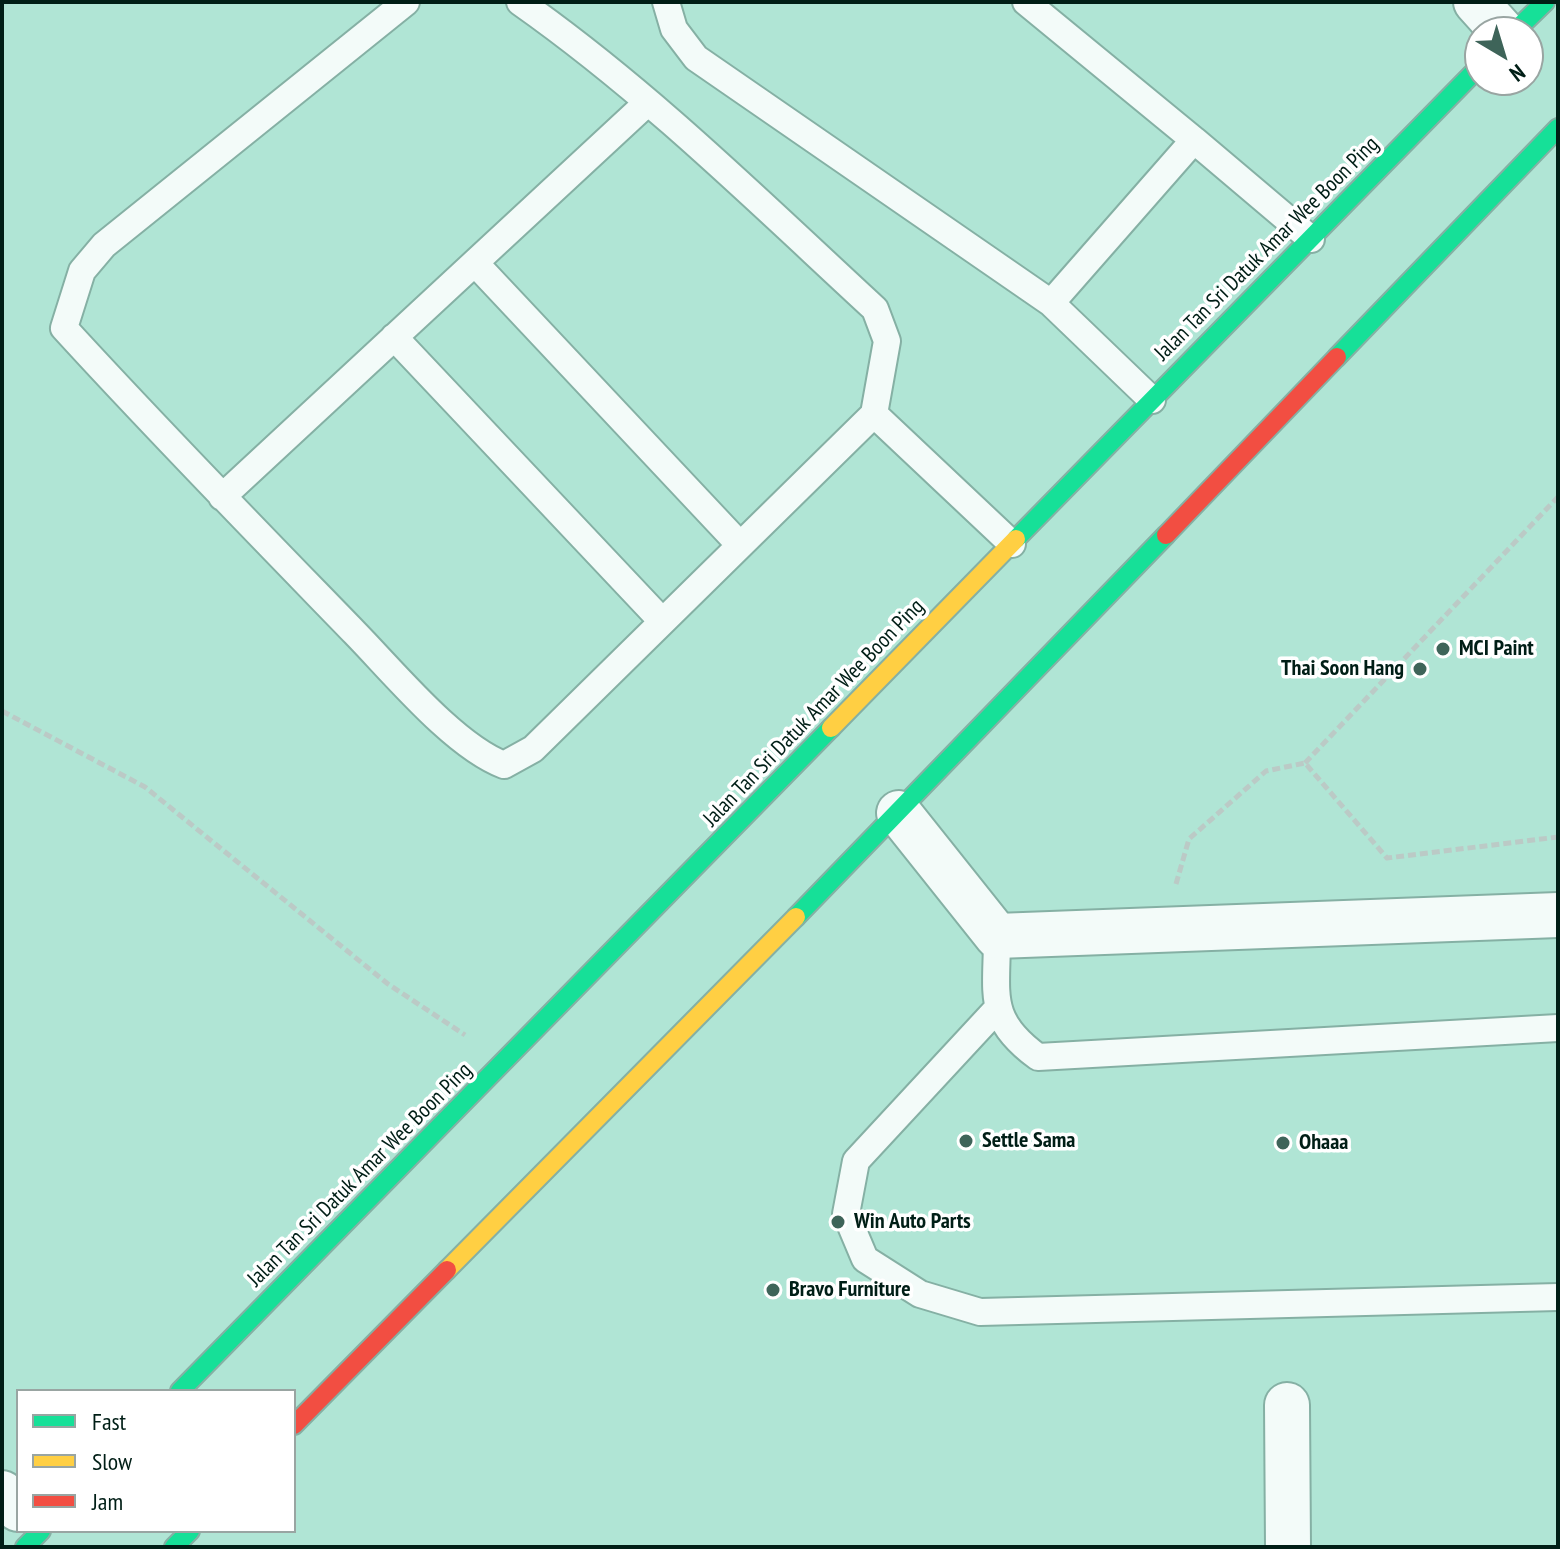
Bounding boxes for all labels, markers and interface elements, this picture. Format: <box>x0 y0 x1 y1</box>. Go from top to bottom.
north arrow <box>1464 16 1544 96</box>
text: N <box>1504 59 1531 88</box>
street label: Jalan Tan Sri Datuk Amar Wee Boon Ping <box>1150 132 1384 366</box>
street label: Jalan Tan Sri Datuk Amar Wee Boon Ping <box>698 594 930 832</box>
place label: MCI Paint <box>1459 636 1534 662</box>
marker: MCI Paint <box>1434 640 1452 658</box>
place label: Thai Soon Hang <box>1281 656 1404 682</box>
marker: Thai Soon Hang <box>1411 660 1429 678</box>
street label: Jalan Tan Sri Datuk Amar Wee Boon Ping <box>243 1058 477 1292</box>
place label: Settle Sama <box>982 1128 1075 1154</box>
place label: Ohaaa <box>1299 1130 1348 1156</box>
marker: Settle Sama <box>957 1132 975 1150</box>
marker: Ohaaa <box>1274 1134 1292 1152</box>
place label: Win Auto Parts <box>854 1209 971 1235</box>
marker: Win Auto Parts <box>829 1213 847 1231</box>
place label: Bravo Furniture <box>789 1277 911 1303</box>
marker: Bravo Furniture <box>764 1281 782 1299</box>
legend <box>16 1389 296 1533</box>
text: Fast <box>92 1406 126 1437</box>
text: Slow <box>92 1446 132 1477</box>
text: Jam <box>92 1486 123 1517</box>

